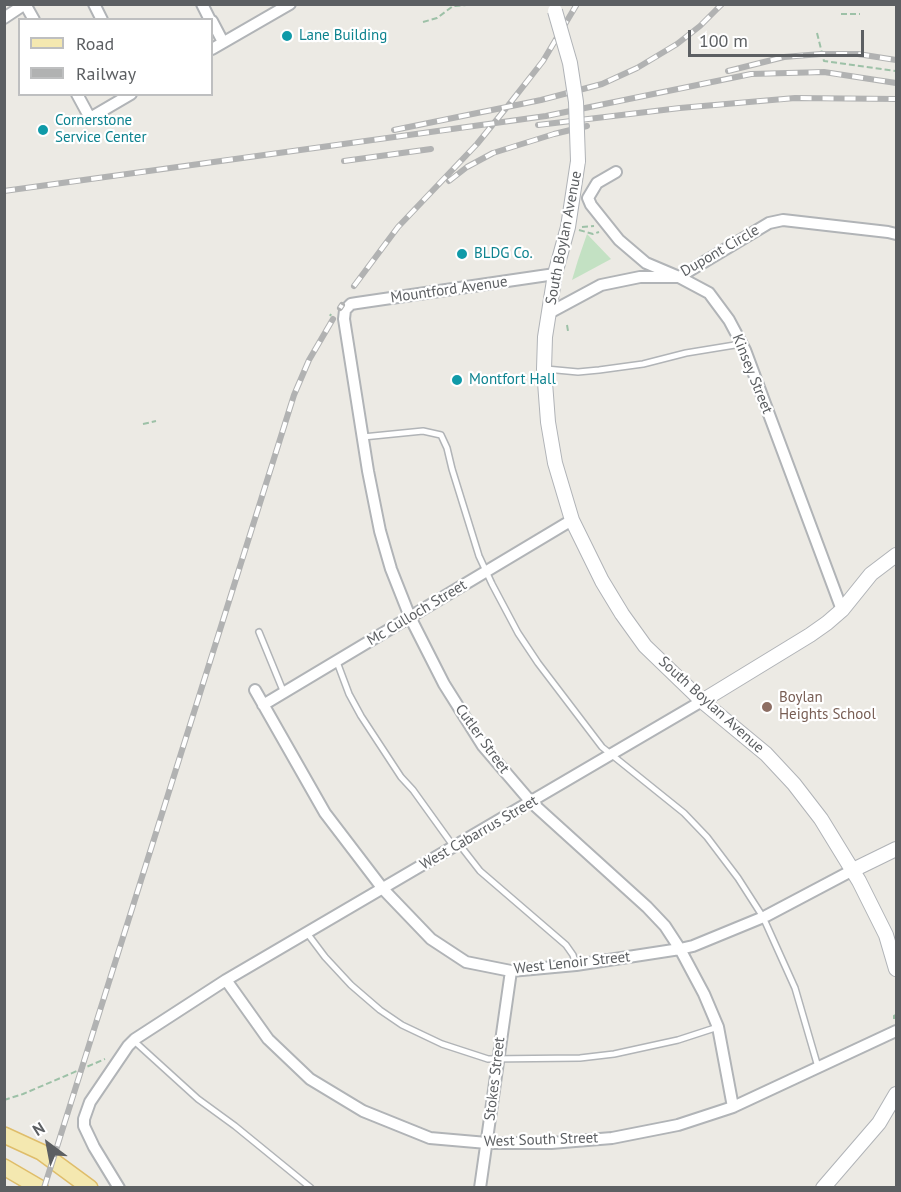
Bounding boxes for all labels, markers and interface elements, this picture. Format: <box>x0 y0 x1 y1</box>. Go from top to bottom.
legend <box>18 18 213 96</box>
scale bar <box>691 18 866 56</box>
place label: Lane Building <box>299 27 387 45</box>
marker: Lane Building <box>280 29 294 43</box>
text: 100 m <box>699 29 748 52</box>
text: Road <box>76 32 114 55</box>
text: Railway <box>76 62 136 85</box>
place label: Cornerstone Service Center <box>55 112 146 147</box>
marker: Cornerstone Service Center <box>36 123 50 137</box>
street label: South Boylan Avenue <box>542 170 586 306</box>
street label: Dupont Circle <box>677 221 763 281</box>
place label: BLDG Co. <box>474 245 533 263</box>
marker: BLDG Co. <box>455 247 469 261</box>
street label: Mountford Avenue <box>389 273 509 307</box>
street label: Kinsey Street <box>728 332 776 416</box>
place label: Montfort Hall <box>469 371 556 389</box>
marker: Montfort Hall <box>450 373 464 387</box>
street label: Mc Culloch Street <box>364 576 470 650</box>
street label: South Boylan Avenue <box>654 653 768 757</box>
place label: Boylan Heights School <box>779 689 876 724</box>
marker: Boylan Heights School <box>760 700 774 714</box>
street label: Cutler Street <box>451 701 513 777</box>
street label: West Cabarrus Street <box>417 792 541 874</box>
street label: West Lenoir Street <box>513 948 631 978</box>
street label: Stokes Street <box>481 1036 509 1122</box>
north arrow <box>18 1114 78 1174</box>
text: N <box>29 1117 48 1140</box>
street label: West South Street <box>483 1129 599 1151</box>

